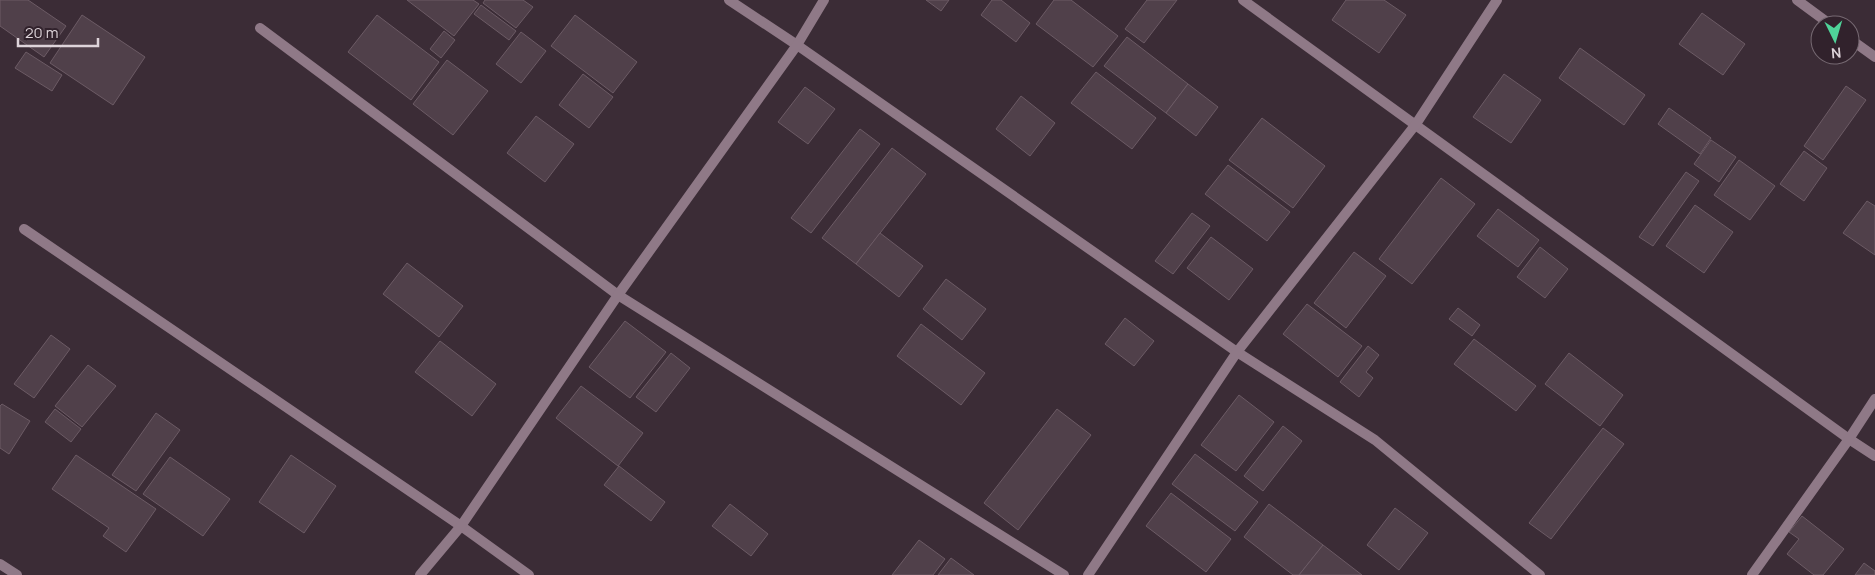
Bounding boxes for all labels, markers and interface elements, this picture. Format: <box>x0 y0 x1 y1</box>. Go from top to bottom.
scale bar <box>18 15 98 47</box>
north arrow <box>1810 15 1860 65</box>
text: 20 m <box>25 22 58 43</box>
text: N <box>1830 44 1842 63</box>

